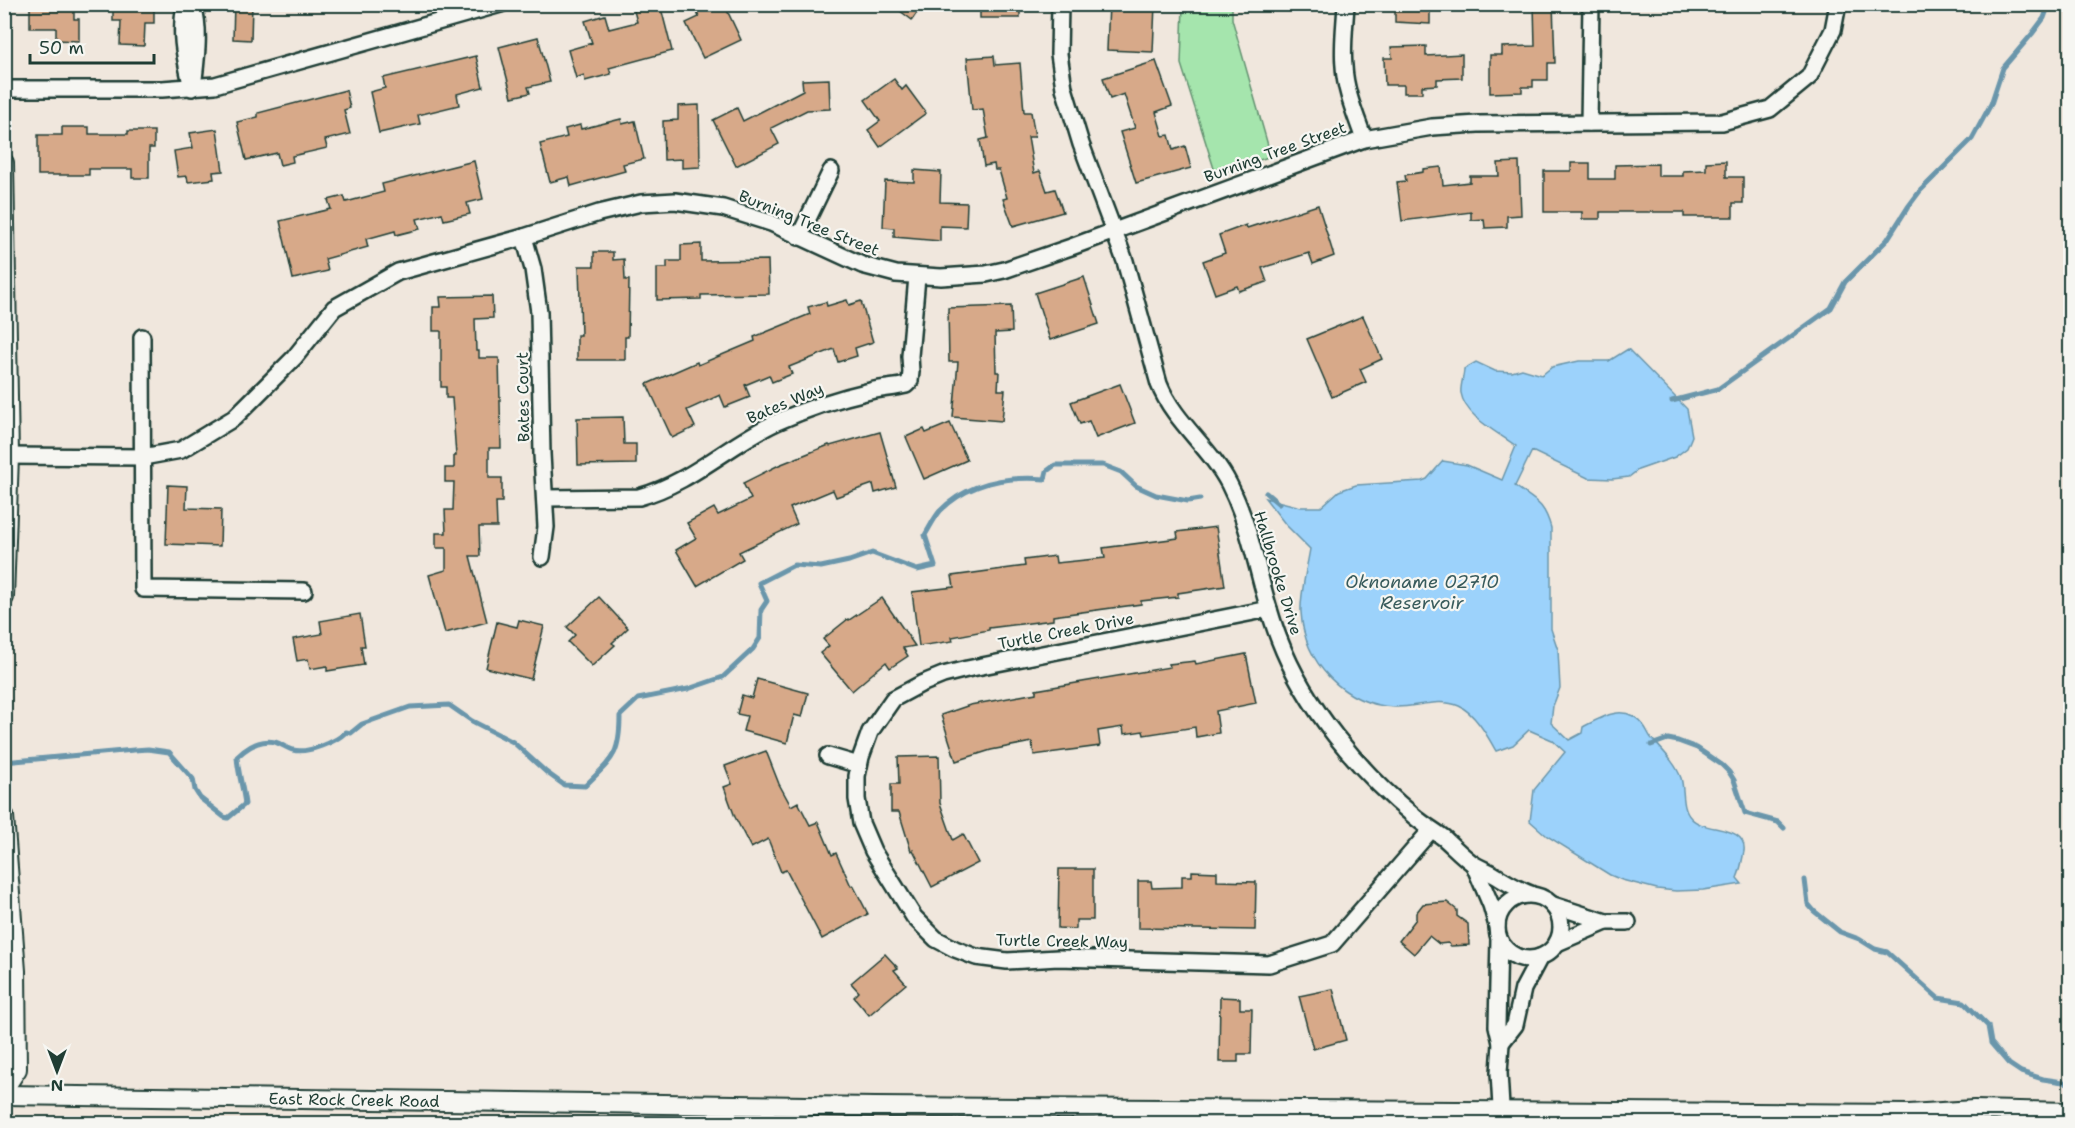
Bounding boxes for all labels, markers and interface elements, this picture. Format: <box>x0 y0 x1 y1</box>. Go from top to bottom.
scale bar <box>30 27 154 65</box>
text: 50 m <box>39 36 84 60</box>
street label: Burning Tree Street <box>1201 116 1349 188</box>
street label: Burning Tree Street <box>736 185 882 261</box>
street label: Bates Court <box>512 352 534 442</box>
street label: Bates Way <box>743 377 827 429</box>
street label: Hallbrooke Drive <box>1249 508 1307 638</box>
water label: Oknoname 02710 Reservoir <box>1345 570 1499 615</box>
street label: Turtle Creek Drive <box>996 608 1136 654</box>
street label: Turtle Creek Way <box>996 929 1128 953</box>
north arrow <box>27 1041 87 1101</box>
text: N <box>51 1075 63 1096</box>
street label: East Rock Creek Road <box>268 1088 440 1112</box>

